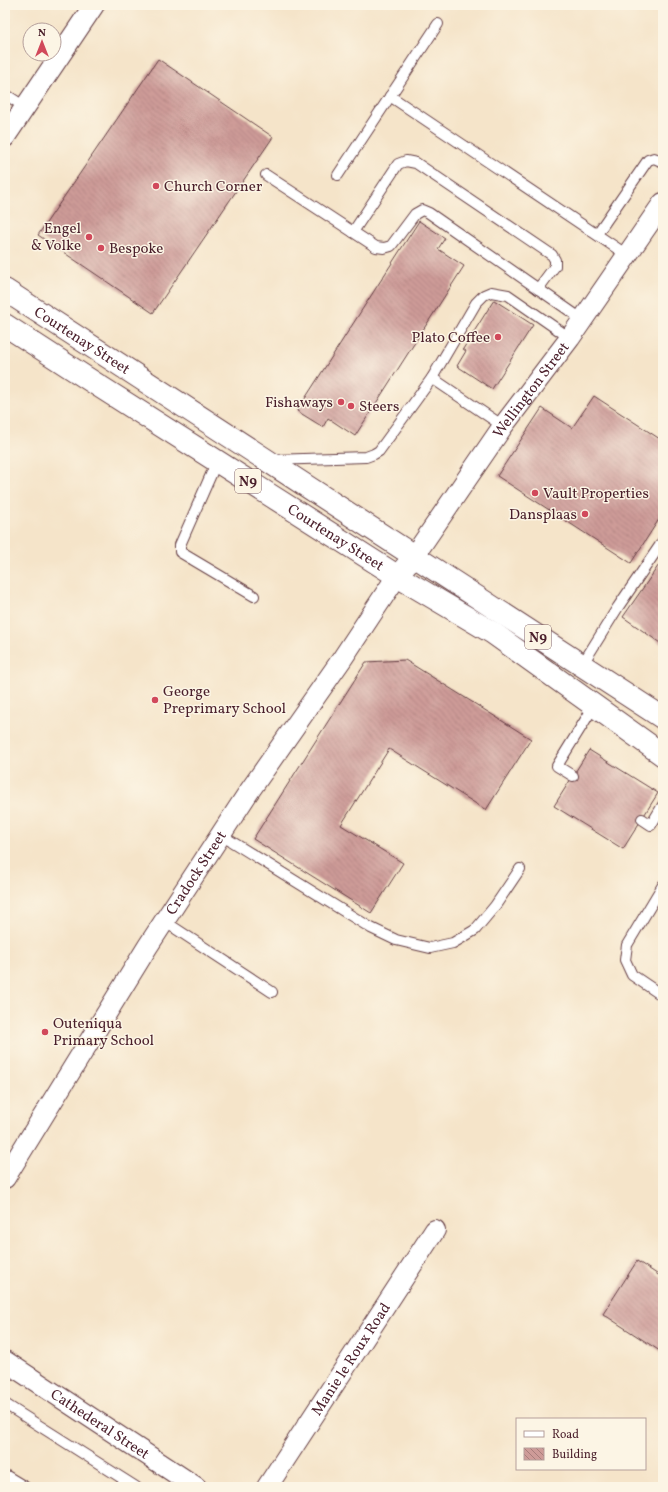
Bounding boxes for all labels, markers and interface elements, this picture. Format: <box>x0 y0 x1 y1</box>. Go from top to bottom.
north arrow <box>22 22 62 62</box>
text: N <box>38 26 46 41</box>
place label: Church Corner <box>164 177 262 198</box>
marker: Church Corner <box>151 181 161 191</box>
place label: Engel & Volke <box>31 219 81 257</box>
marker: Engel & Volke <box>84 232 94 242</box>
place label: Bespoke <box>109 239 163 260</box>
marker: Bespoke <box>96 243 106 253</box>
street label: Courtenay Street <box>29 302 133 380</box>
place label: Plato Coffee <box>411 328 490 349</box>
marker: Plato Coffee <box>493 332 503 342</box>
street label: Wellington Street <box>489 338 575 443</box>
place label: Fishaways <box>265 393 333 414</box>
marker: Fishaways <box>336 397 346 407</box>
place label: Steers <box>359 397 399 418</box>
marker: Steers <box>346 401 356 411</box>
road number: N9 <box>235 469 261 493</box>
place label: Vault Properties <box>543 484 649 505</box>
marker: Vault Properties <box>530 488 540 498</box>
street label: Courtenay Street <box>283 500 387 577</box>
place label: Dansplaas <box>509 505 577 526</box>
marker: Dansplaas <box>580 509 590 519</box>
road number: N9 <box>525 625 551 649</box>
place label: George Preprimary School <box>163 682 286 720</box>
marker: George Preprimary School <box>150 695 160 705</box>
street label: Cradock Street <box>162 827 232 920</box>
place label: Outeniqua Primary School <box>53 1014 154 1052</box>
marker: Outeniqua Primary School <box>40 1027 50 1037</box>
street label: Manie le Roux Road <box>307 1299 397 1420</box>
street label: Cathederal Street <box>46 1385 153 1465</box>
legend <box>516 1418 646 1470</box>
text: Road <box>552 1427 579 1443</box>
text: Building <box>552 1447 597 1463</box>

